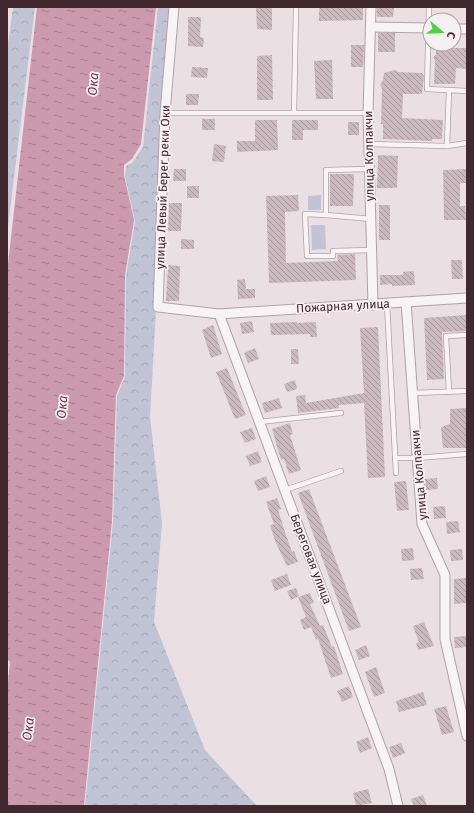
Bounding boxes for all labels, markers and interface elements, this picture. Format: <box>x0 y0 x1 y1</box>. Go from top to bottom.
north arrow <box>422 12 462 52</box>
text: С <box>444 30 458 41</box>
water label: Ока <box>85 72 101 96</box>
street label: улица Левый Берег реки Оки <box>153 105 173 269</box>
street label: улица Колпакчи <box>361 110 377 202</box>
street label: Пожарная улица <box>296 297 390 315</box>
water label: Ока <box>54 395 70 419</box>
street label: улица Колпакчи <box>408 429 430 521</box>
street label: Береговая улица <box>287 512 335 606</box>
water label: Ока <box>19 717 37 741</box>

